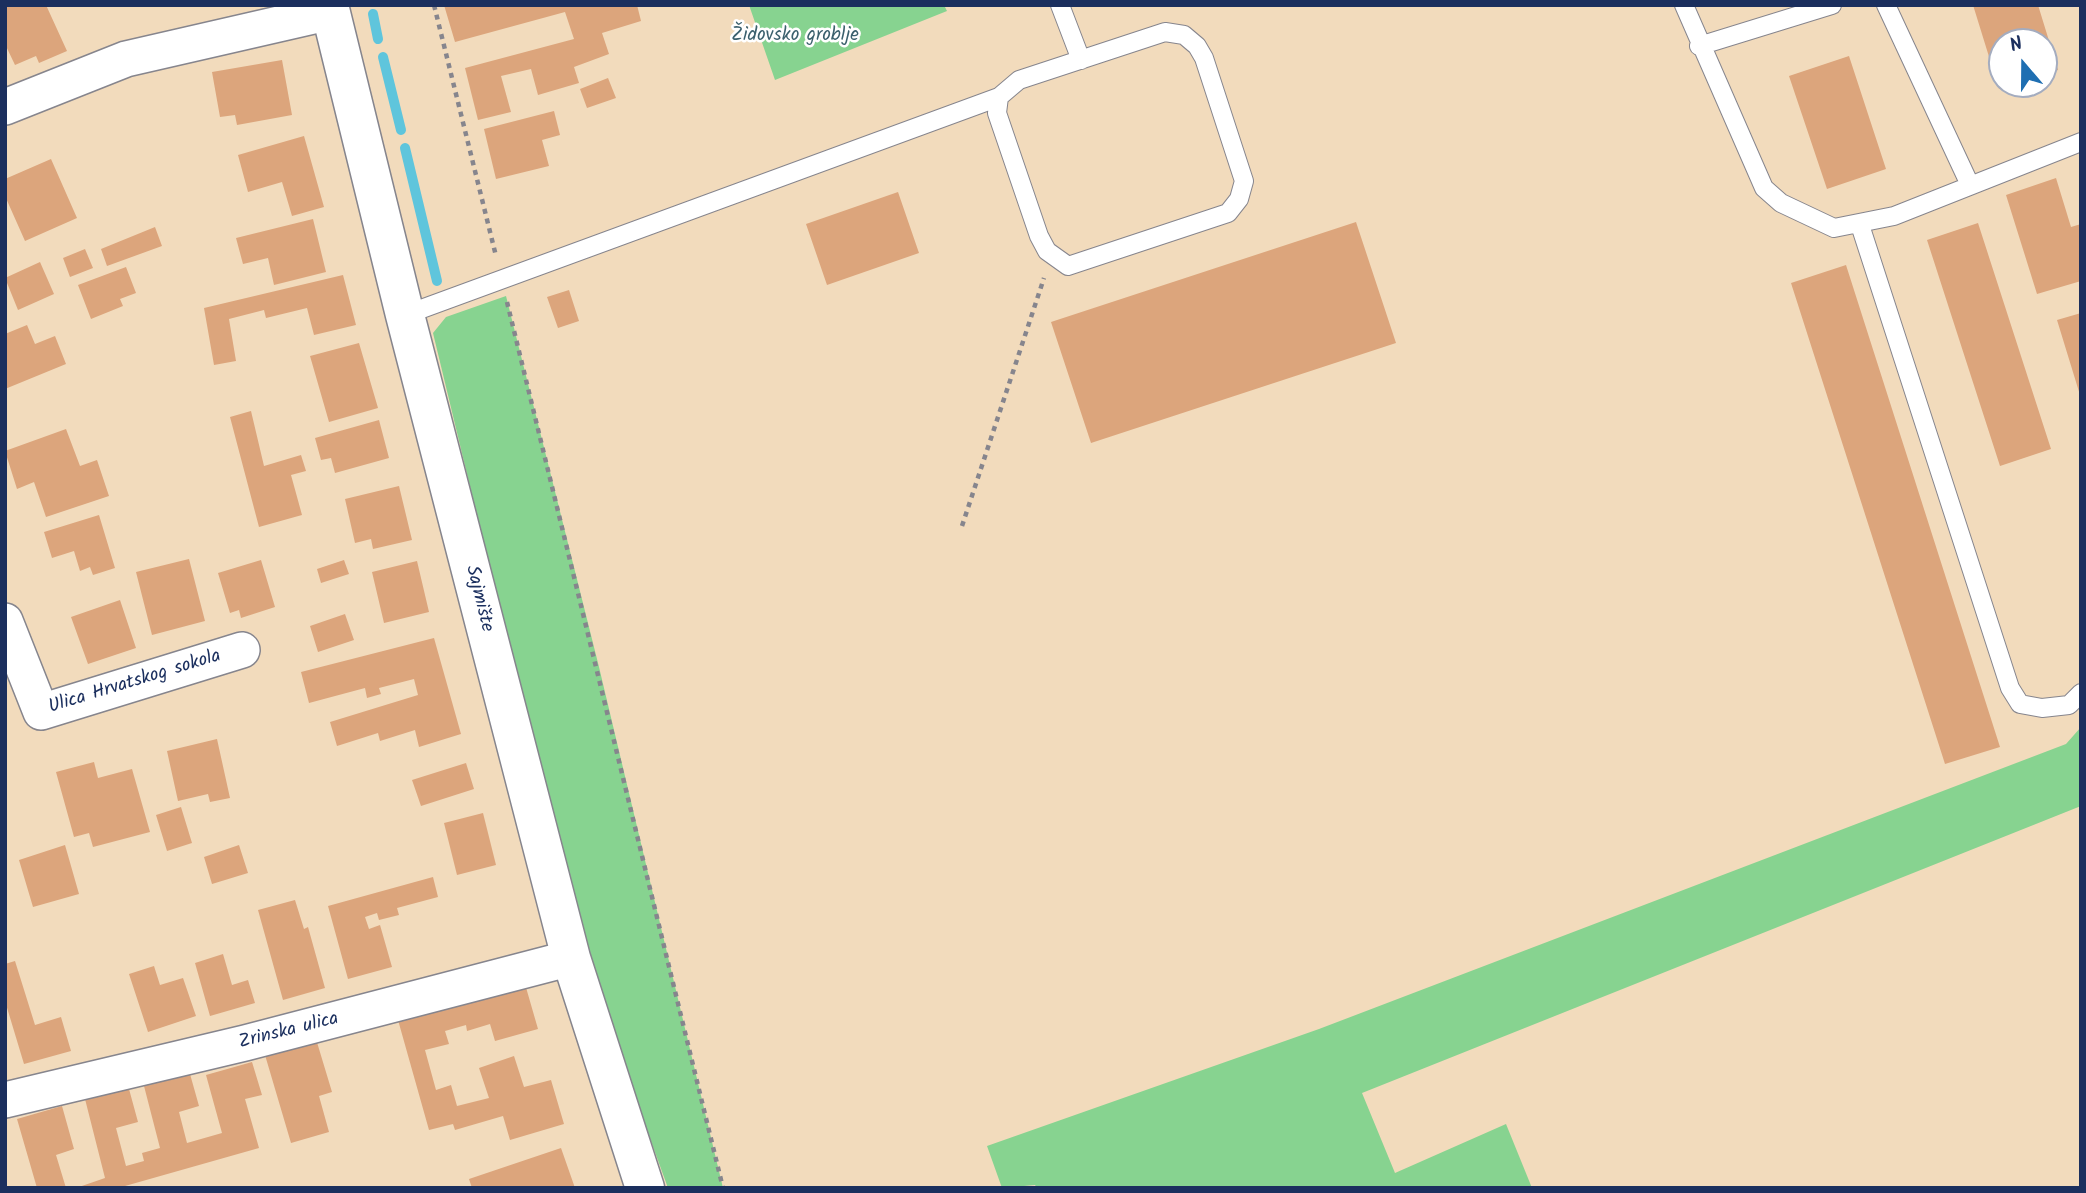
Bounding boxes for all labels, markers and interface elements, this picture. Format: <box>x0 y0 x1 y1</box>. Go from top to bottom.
park label: Židovsko groblje <box>731 26 859 48</box>
north arrow <box>1988 28 2058 98</box>
text: N <box>2006 29 2027 61</box>
street label: Sajmište <box>459 564 497 634</box>
street label: Ulica Hrvatskog sokola <box>46 646 224 720</box>
street label: Zrinska ulica <box>237 1009 341 1055</box>

